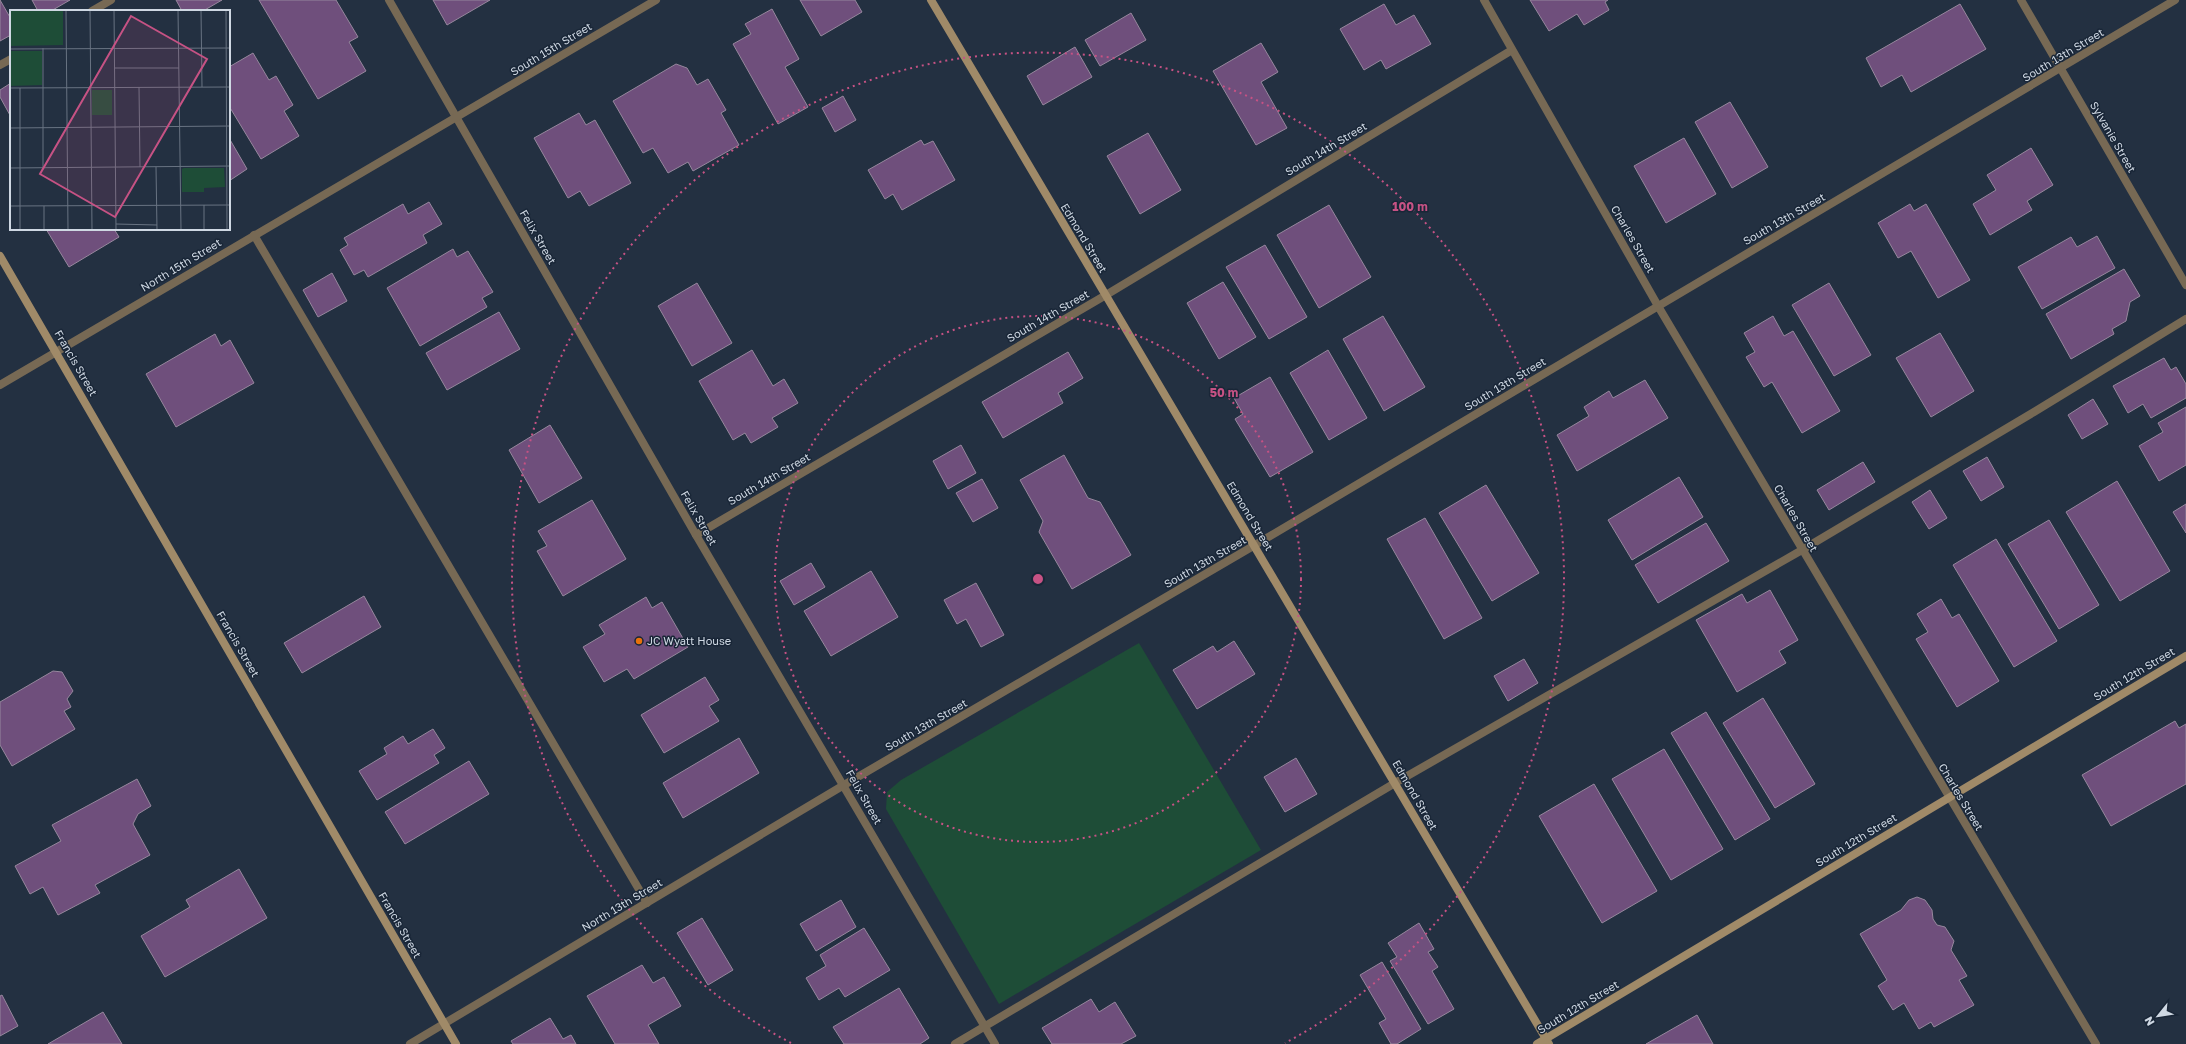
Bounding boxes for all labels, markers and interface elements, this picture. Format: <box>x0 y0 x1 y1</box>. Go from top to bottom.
inset map <box>10 10 230 230</box>
street label: South 15th Street <box>508 19 594 78</box>
street label: South 13th Street <box>2020 25 2106 84</box>
street label: Sylvanie Street <box>2088 99 2139 175</box>
street label: South 14th Street <box>1283 119 1369 178</box>
street label: South 13th Street <box>1740 190 1827 247</box>
text: 100 m <box>1392 199 1428 214</box>
street label: Edmond Street <box>1059 201 1110 275</box>
street label: Charles Street <box>1609 203 1658 275</box>
street label: Felix Street <box>518 207 559 266</box>
street label: North 15th Street <box>138 235 223 294</box>
street label: South 14th Street <box>1004 287 1091 344</box>
street label: Francis Street <box>52 328 101 398</box>
street label: South 13th Street <box>1462 354 1548 413</box>
text: 50 m <box>1210 385 1238 400</box>
street label: South 14th Street <box>725 450 812 507</box>
street label: Edmond Street <box>1225 479 1276 553</box>
street label: Charles Street <box>1772 482 1821 554</box>
street label: Felix Street <box>679 488 720 547</box>
street label: South 13th Street <box>1161 533 1248 590</box>
centre of rings <box>1031 572 1045 586</box>
street label: Francis Street <box>214 609 263 679</box>
place label: JC Wyatt House <box>647 634 731 647</box>
marker: JC Wyatt House <box>634 636 644 646</box>
street label: South 12th Street <box>2091 644 2177 703</box>
street label: South 13th Street <box>882 696 969 753</box>
street label: Edmond Street <box>1390 757 1441 832</box>
street label: Charles Street <box>1936 761 1986 833</box>
street label: Felix Street <box>844 767 885 826</box>
street label: South 12th Street <box>1813 810 1899 869</box>
street label: North 13th Street <box>579 875 664 934</box>
street label: Francis Street <box>376 890 425 960</box>
street label: South 12th Street <box>1535 977 1621 1036</box>
north arrow <box>2138 996 2178 1036</box>
text: N <box>2141 1014 2157 1028</box>

